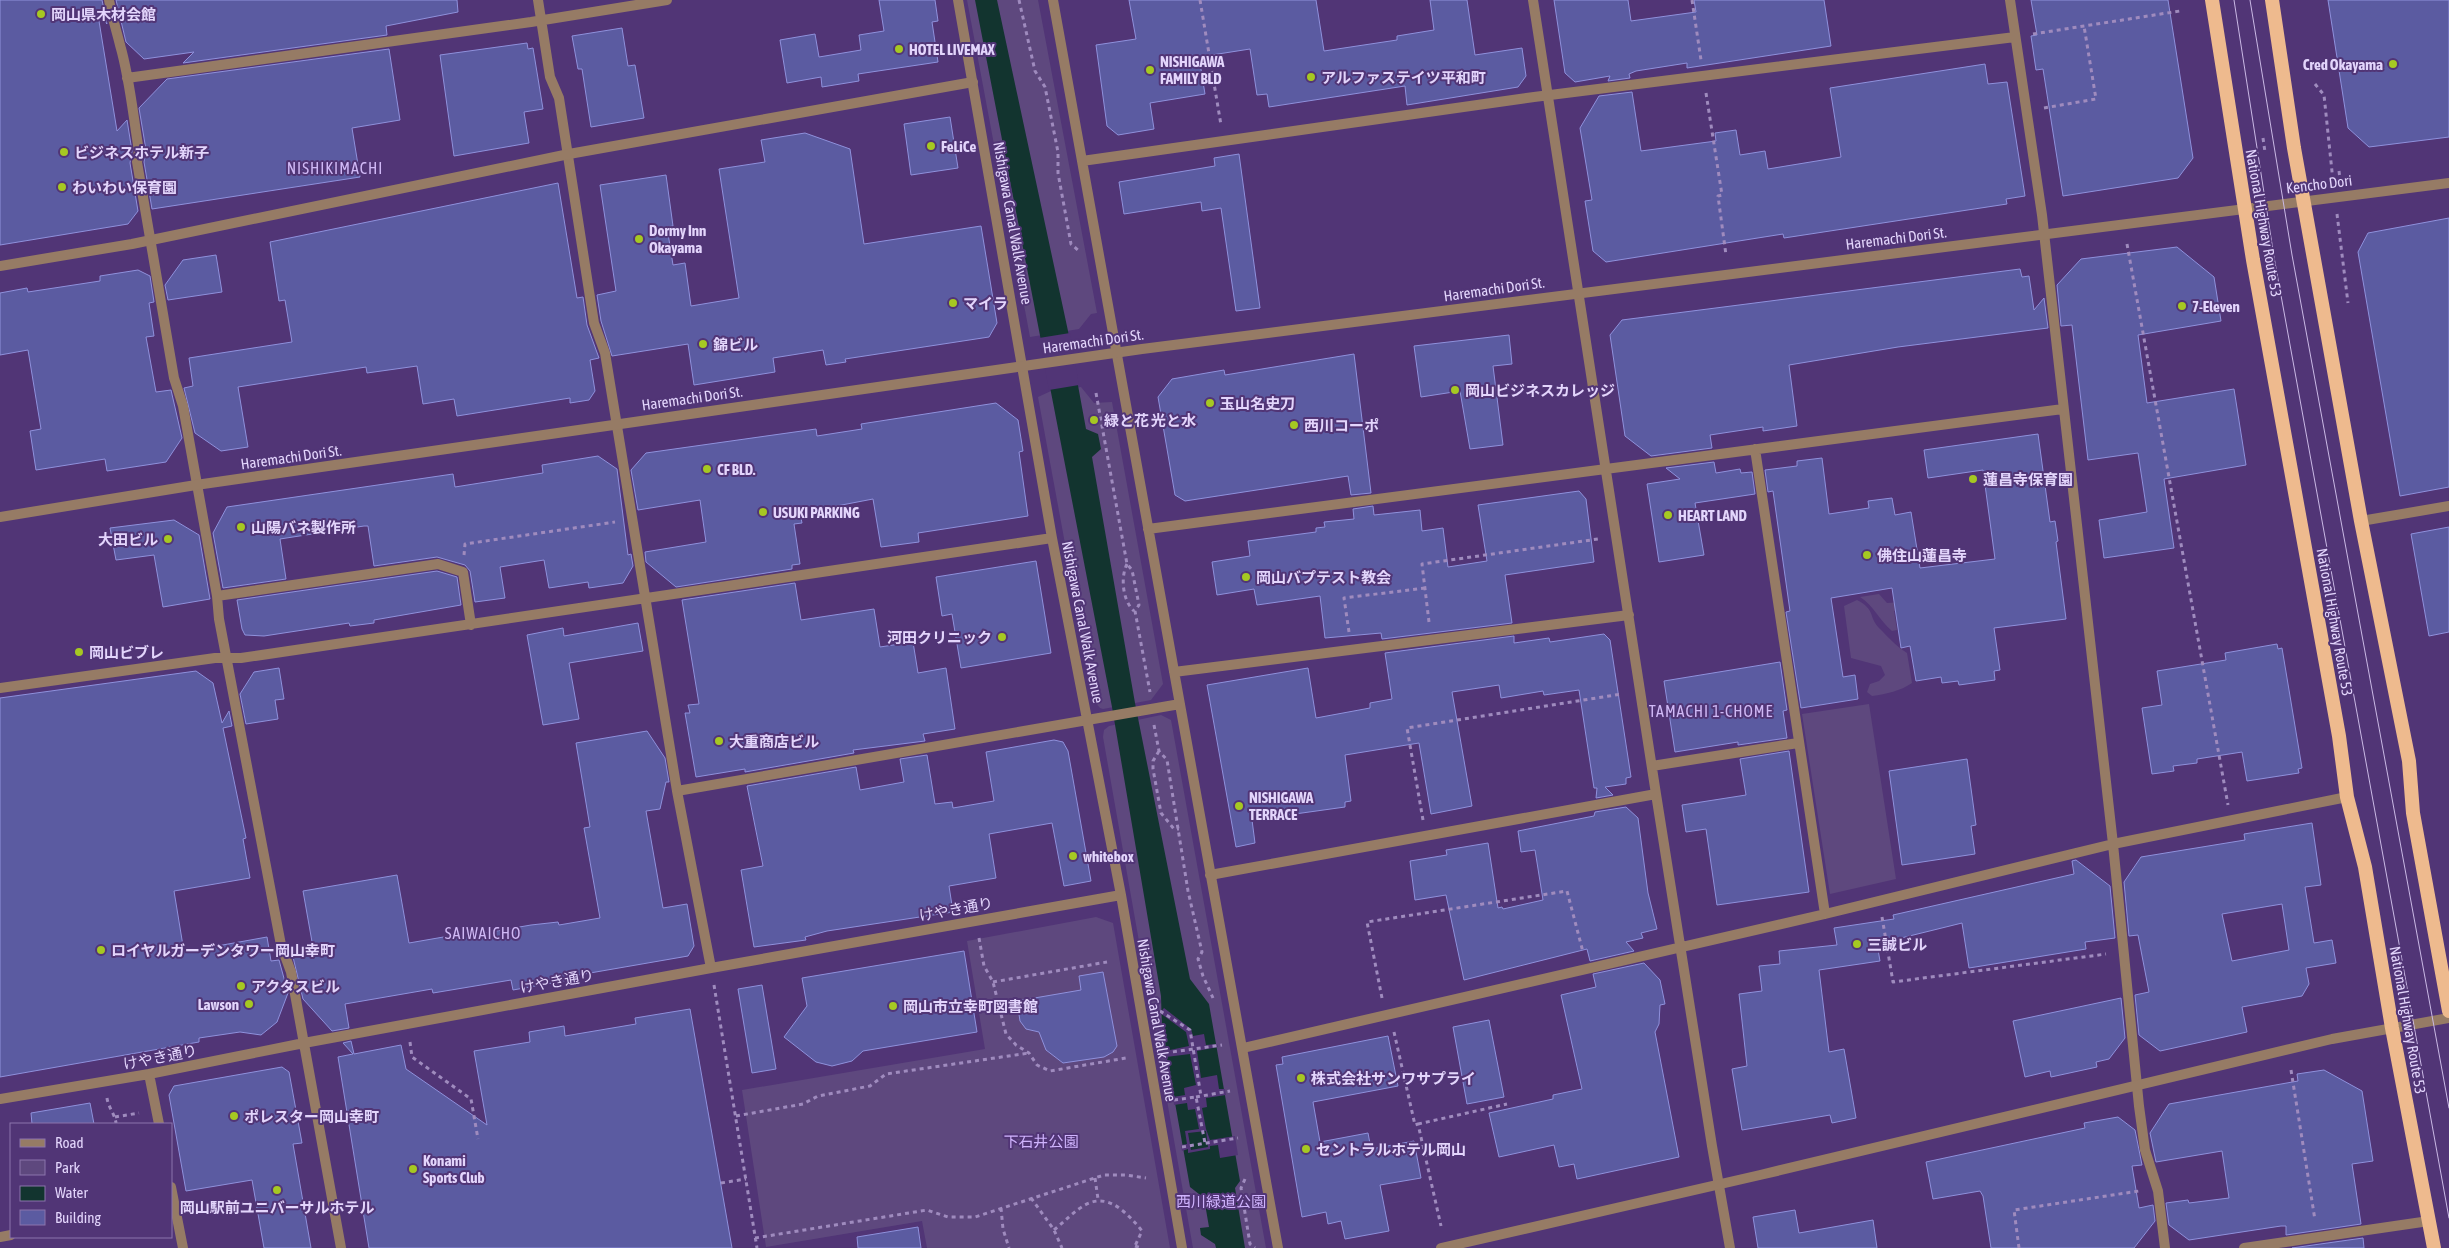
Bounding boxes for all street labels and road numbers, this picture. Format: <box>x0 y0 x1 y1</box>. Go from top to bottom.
street label: Nishigawa Canal Walk Avenue <box>990 140 1036 306</box>
street label: National Highway Route 53 <box>2243 148 2285 298</box>
street label: Kencho Dori <box>2285 172 2353 196</box>
street label: Haremachi Dori St. <box>1844 223 1948 253</box>
street label: Haremachi Dori St. <box>1442 273 1546 304</box>
street label: Haremachi Dori St. <box>1041 325 1145 356</box>
street label: Haremachi Dori St. <box>640 382 744 413</box>
street label: Haremachi Dori St. <box>239 441 343 472</box>
street label: Nishigawa Canal Walk Avenue <box>1059 539 1107 705</box>
street label: National Highway Route 53 <box>2314 547 2356 697</box>
street label: けやき通り <box>918 894 994 924</box>
street label: Nishigawa Canal Walk Avenue <box>1134 937 1180 1103</box>
street label: National Highway Route 53 <box>2387 945 2429 1095</box>
street label: けやき通り <box>519 966 595 996</box>
street label: けやき通り <box>122 1041 198 1073</box>

